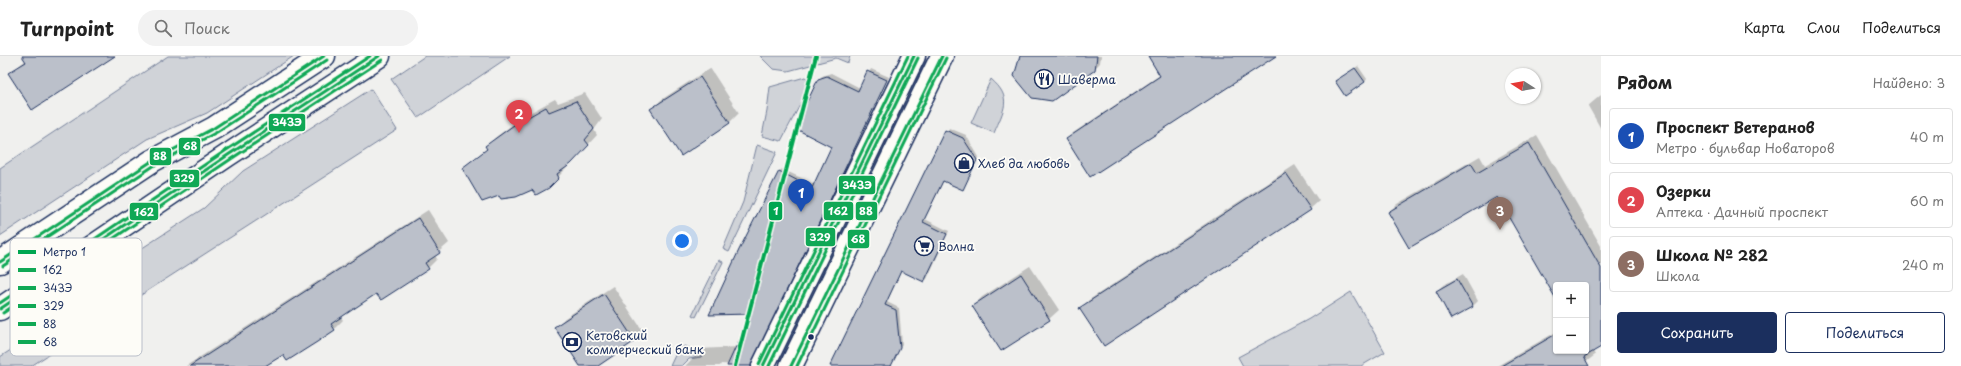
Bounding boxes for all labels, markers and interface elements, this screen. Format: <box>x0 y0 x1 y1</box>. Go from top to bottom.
search box <box>138 10 418 46</box>
text: Turnpoint <box>20 14 114 42</box>
text: Поиск <box>184 16 230 39</box>
icon: search <box>152 17 174 39</box>
text: Карта <box>1744 17 1785 38</box>
text: Слои <box>1807 17 1840 38</box>
text: Поделиться <box>1862 17 1941 38</box>
restaurant icon: Шаверма <box>1033 68 1055 90</box>
north arrow <box>1505 68 1541 104</box>
text: Рядом <box>1617 69 1672 95</box>
place label: Шаверма <box>1058 70 1117 88</box>
text: Найдено: 3 <box>1873 73 1945 92</box>
pin: 2 <box>506 100 532 133</box>
line badge: 343Э <box>268 113 306 132</box>
text: 343Э <box>272 113 302 130</box>
text: Проспект Ветеранов <box>1656 115 1815 138</box>
text: 1 <box>1628 127 1634 146</box>
text: 40 m <box>1910 127 1944 146</box>
line badge: 68 <box>178 137 201 156</box>
text: 68 <box>183 137 197 154</box>
text: Метро · бульвар Новаторов <box>1656 138 1835 157</box>
line badge: 88 <box>149 147 172 166</box>
text: 88 <box>153 147 167 164</box>
shop icon: Хлеб да любовь <box>953 152 975 174</box>
place label: Хлеб да любовь <box>978 154 1070 172</box>
line badge: 329 <box>169 169 200 188</box>
text: 329 <box>173 169 195 186</box>
line badge: 343Э <box>838 175 876 195</box>
text: 343Э <box>842 176 872 193</box>
pin: 1 <box>788 179 814 212</box>
text: Озерки <box>1656 179 1711 202</box>
text: 2 <box>1626 191 1636 210</box>
text: 60 m <box>1910 191 1944 210</box>
pin: 3 <box>1487 197 1513 230</box>
line badge: 1 <box>768 201 783 221</box>
line badge: 162 <box>823 201 854 221</box>
line badge: 88 <box>855 201 878 221</box>
line badge: 162 <box>129 202 159 221</box>
text: 1 <box>773 202 779 219</box>
text: 162 <box>828 202 848 219</box>
text: 88 <box>859 202 873 219</box>
text: Аптека · Дачный проспект <box>1656 202 1828 221</box>
text: 162 <box>134 203 154 220</box>
line badge: 329 <box>805 227 836 247</box>
text: 329 <box>809 228 831 245</box>
line badge: 68 <box>847 229 870 249</box>
text: 68 <box>851 230 865 247</box>
your location <box>672 231 692 251</box>
supermarket icon: Волна <box>913 235 935 257</box>
place label: Волна <box>938 237 975 255</box>
legend <box>10 238 142 356</box>
text: Метро 1 <box>43 243 86 260</box>
text: Школа № 282 <box>1656 243 1768 266</box>
text: 3 <box>1627 255 1635 274</box>
text: 240 m <box>1902 255 1944 274</box>
text: 162 <box>43 261 62 278</box>
text: Школа <box>1656 266 1700 285</box>
text: 343Э <box>43 279 72 296</box>
map controls <box>1553 282 1589 354</box>
button: + <box>1553 282 1589 318</box>
text: 329 <box>43 297 64 314</box>
button: Сохранить <box>1617 312 1777 353</box>
button: Поделиться <box>1785 312 1945 353</box>
text: 88 <box>43 315 57 332</box>
button: − <box>1553 318 1589 354</box>
place label: Кетовский коммерческий банк <box>586 326 705 358</box>
bank icon: Кетовский коммерческий банк <box>561 331 583 353</box>
unlabelled marker <box>806 332 816 342</box>
text: 68 <box>43 333 58 350</box>

